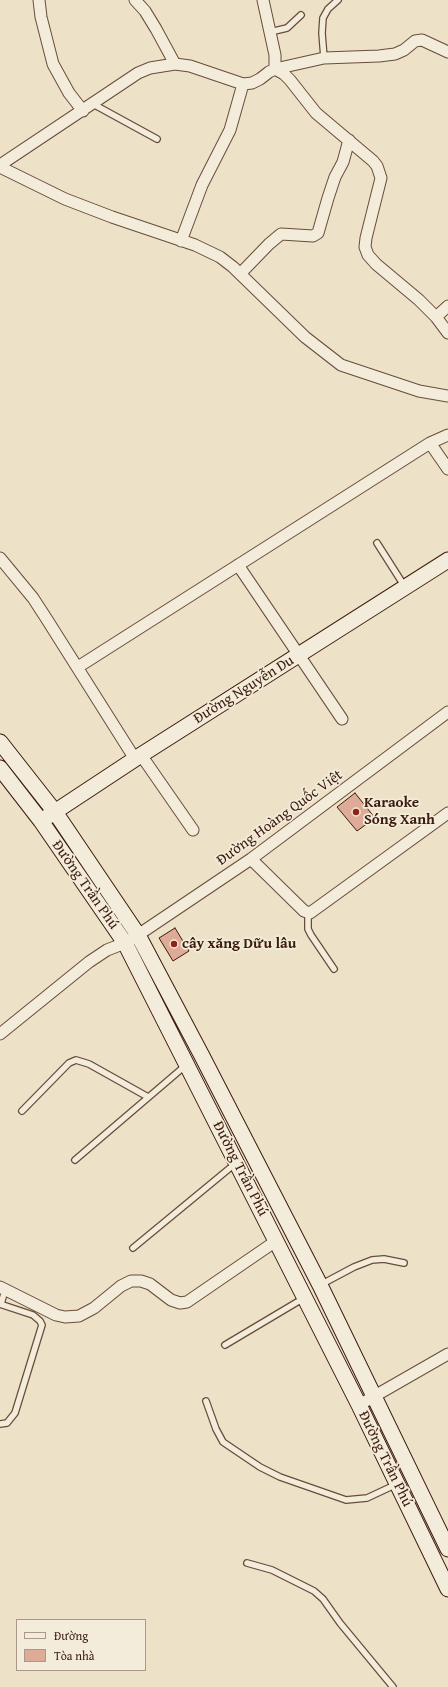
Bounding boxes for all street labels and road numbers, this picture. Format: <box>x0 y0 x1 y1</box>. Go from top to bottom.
street label: Đường Nguyễn Du <box>190 652 298 728</box>
street label: Đường Hoàng Quốc Việt <box>214 766 346 870</box>
street label: Đường Trần Phú <box>48 837 122 933</box>
street label: Đường Trần Phú <box>208 1119 272 1219</box>
street label: Đường Trần Phú <box>354 1408 416 1510</box>

